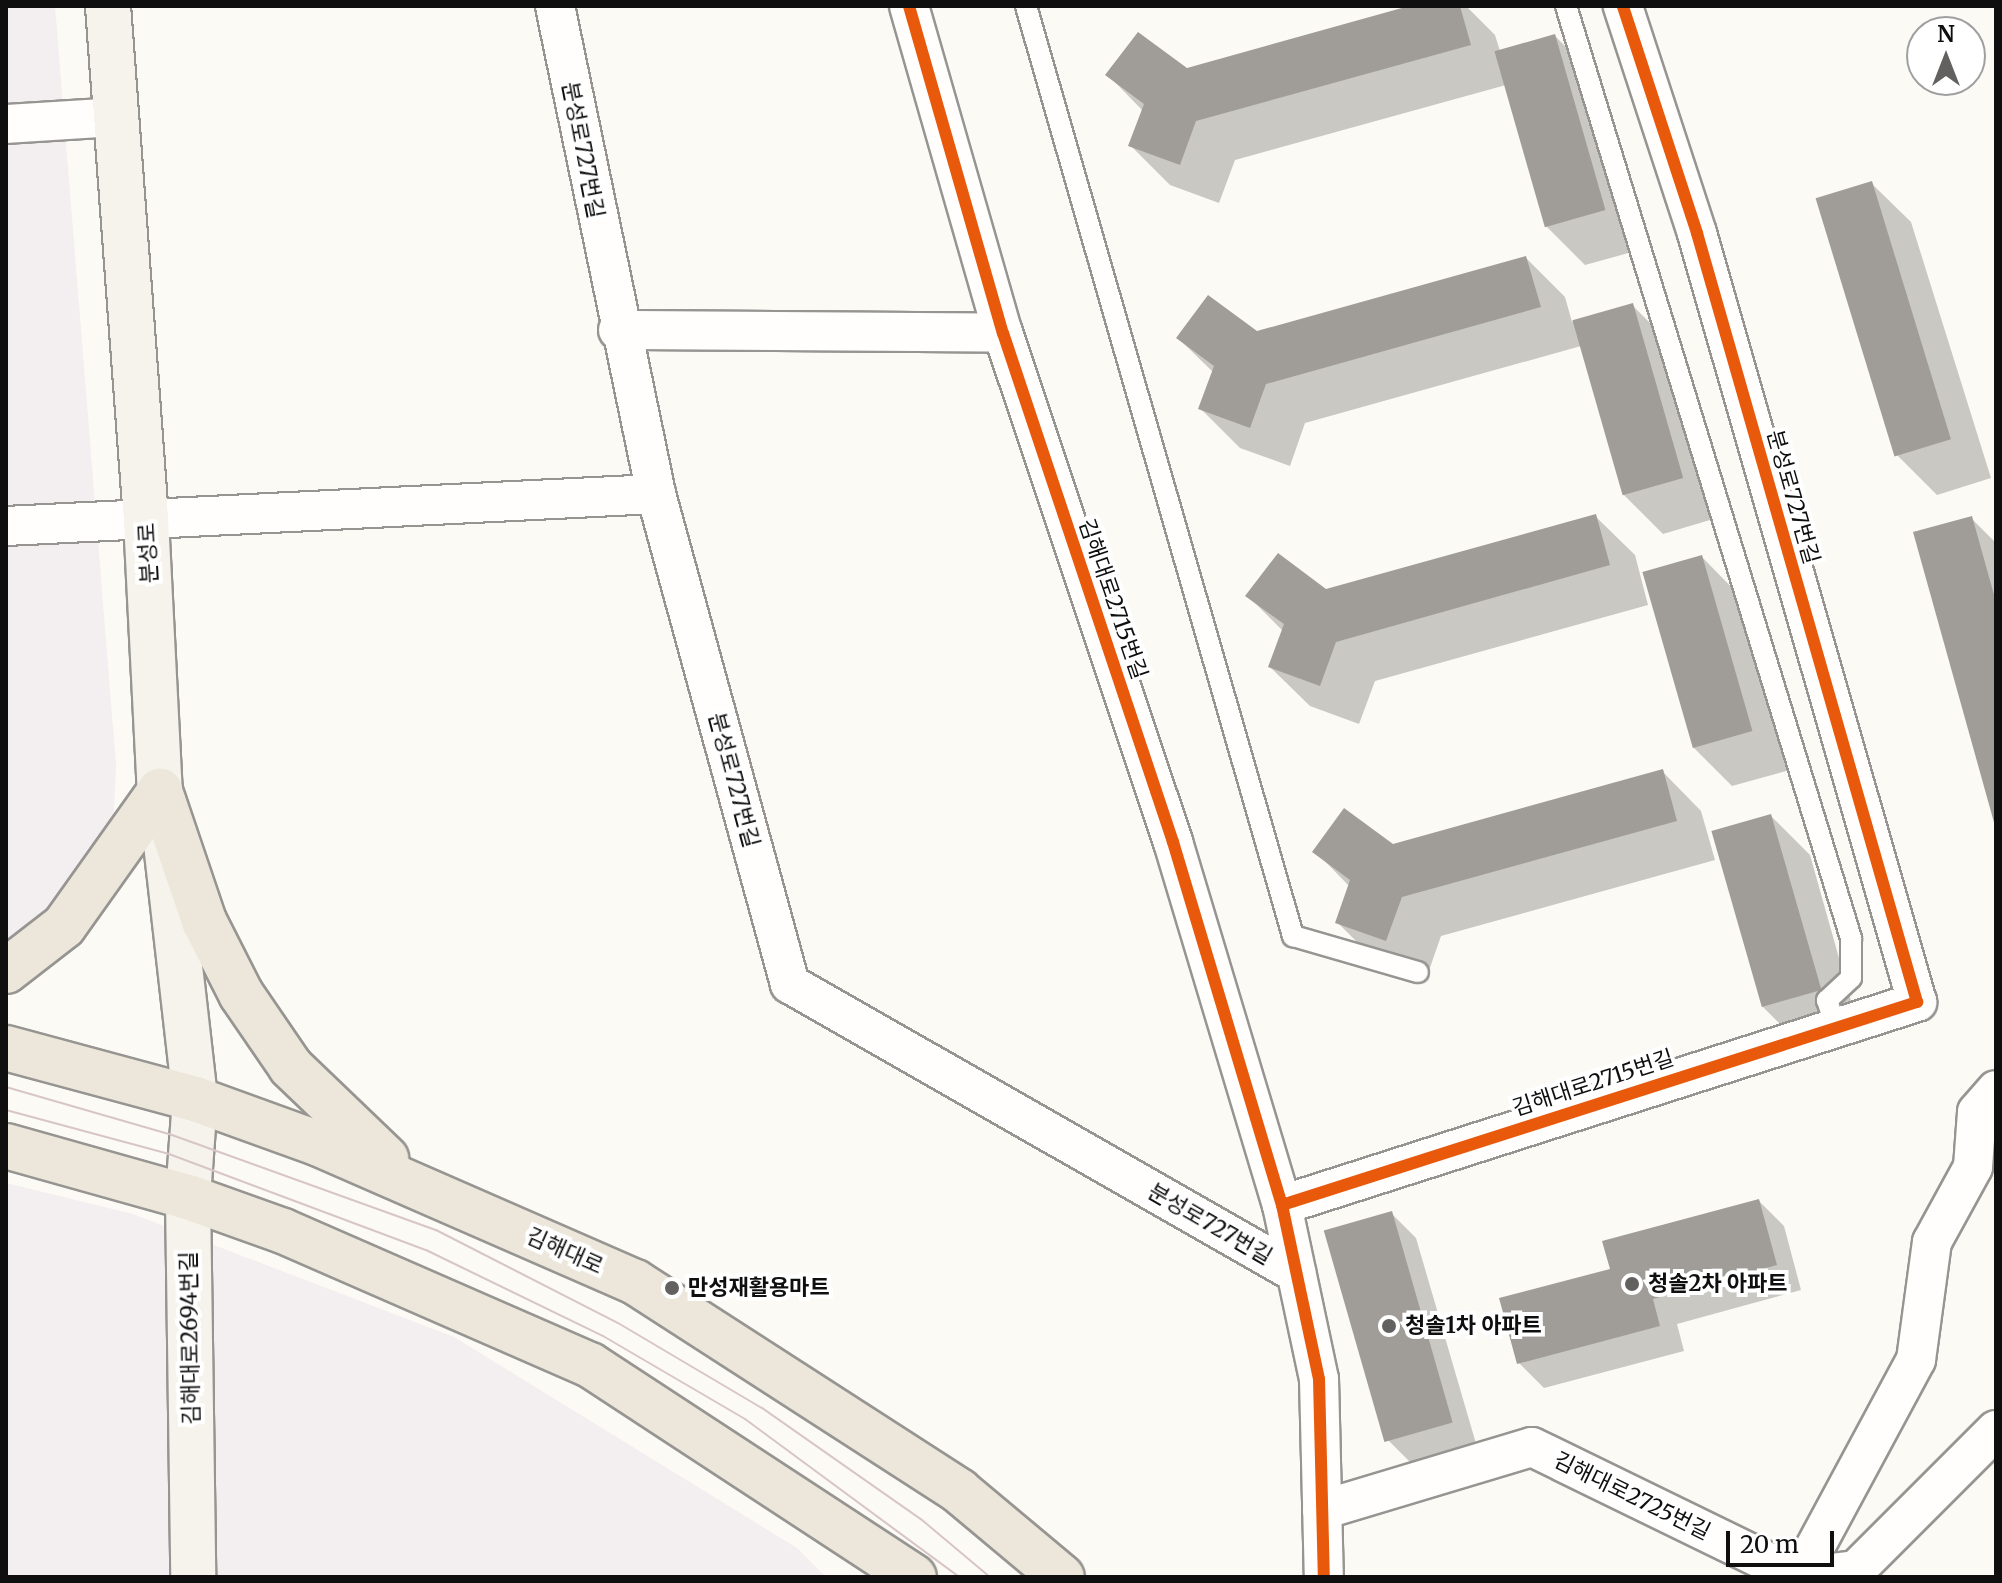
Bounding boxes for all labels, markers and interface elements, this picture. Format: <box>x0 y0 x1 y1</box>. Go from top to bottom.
north arrow <box>1906 16 1986 96</box>
text: N <box>1937 20 1955 48</box>
street label: 분성로727번길 <box>557 80 609 220</box>
street label: 분성로727번길 <box>1761 427 1825 567</box>
street label: 김해대로2715번길 <box>1073 515 1153 683</box>
street label: 분성로 <box>133 522 163 584</box>
street label: 분성로727번길 <box>703 710 765 850</box>
street label: 김해대로2715번길 <box>1509 1044 1677 1122</box>
street label: 분성로727번길 <box>1144 1178 1276 1270</box>
street label: 김해대로 <box>523 1222 607 1280</box>
street label: 김해대로2694번길 <box>175 1251 205 1425</box>
place label: 청솔2차 아파트 <box>1648 1271 1788 1297</box>
place label: 만성재활용마트 <box>688 1275 830 1301</box>
marker: 청솔2차 아파트 <box>1623 1275 1641 1293</box>
marker: 만성재활용마트 <box>663 1279 681 1297</box>
place label: 청솔1차 아파트 <box>1405 1313 1542 1339</box>
marker: 청솔1차 아파트 <box>1380 1317 1398 1335</box>
street label: 김해대로2725번길 <box>1549 1447 1715 1545</box>
scale bar <box>1730 1515 1838 1565</box>
text: 20 m <box>1740 1529 1799 1560</box>

